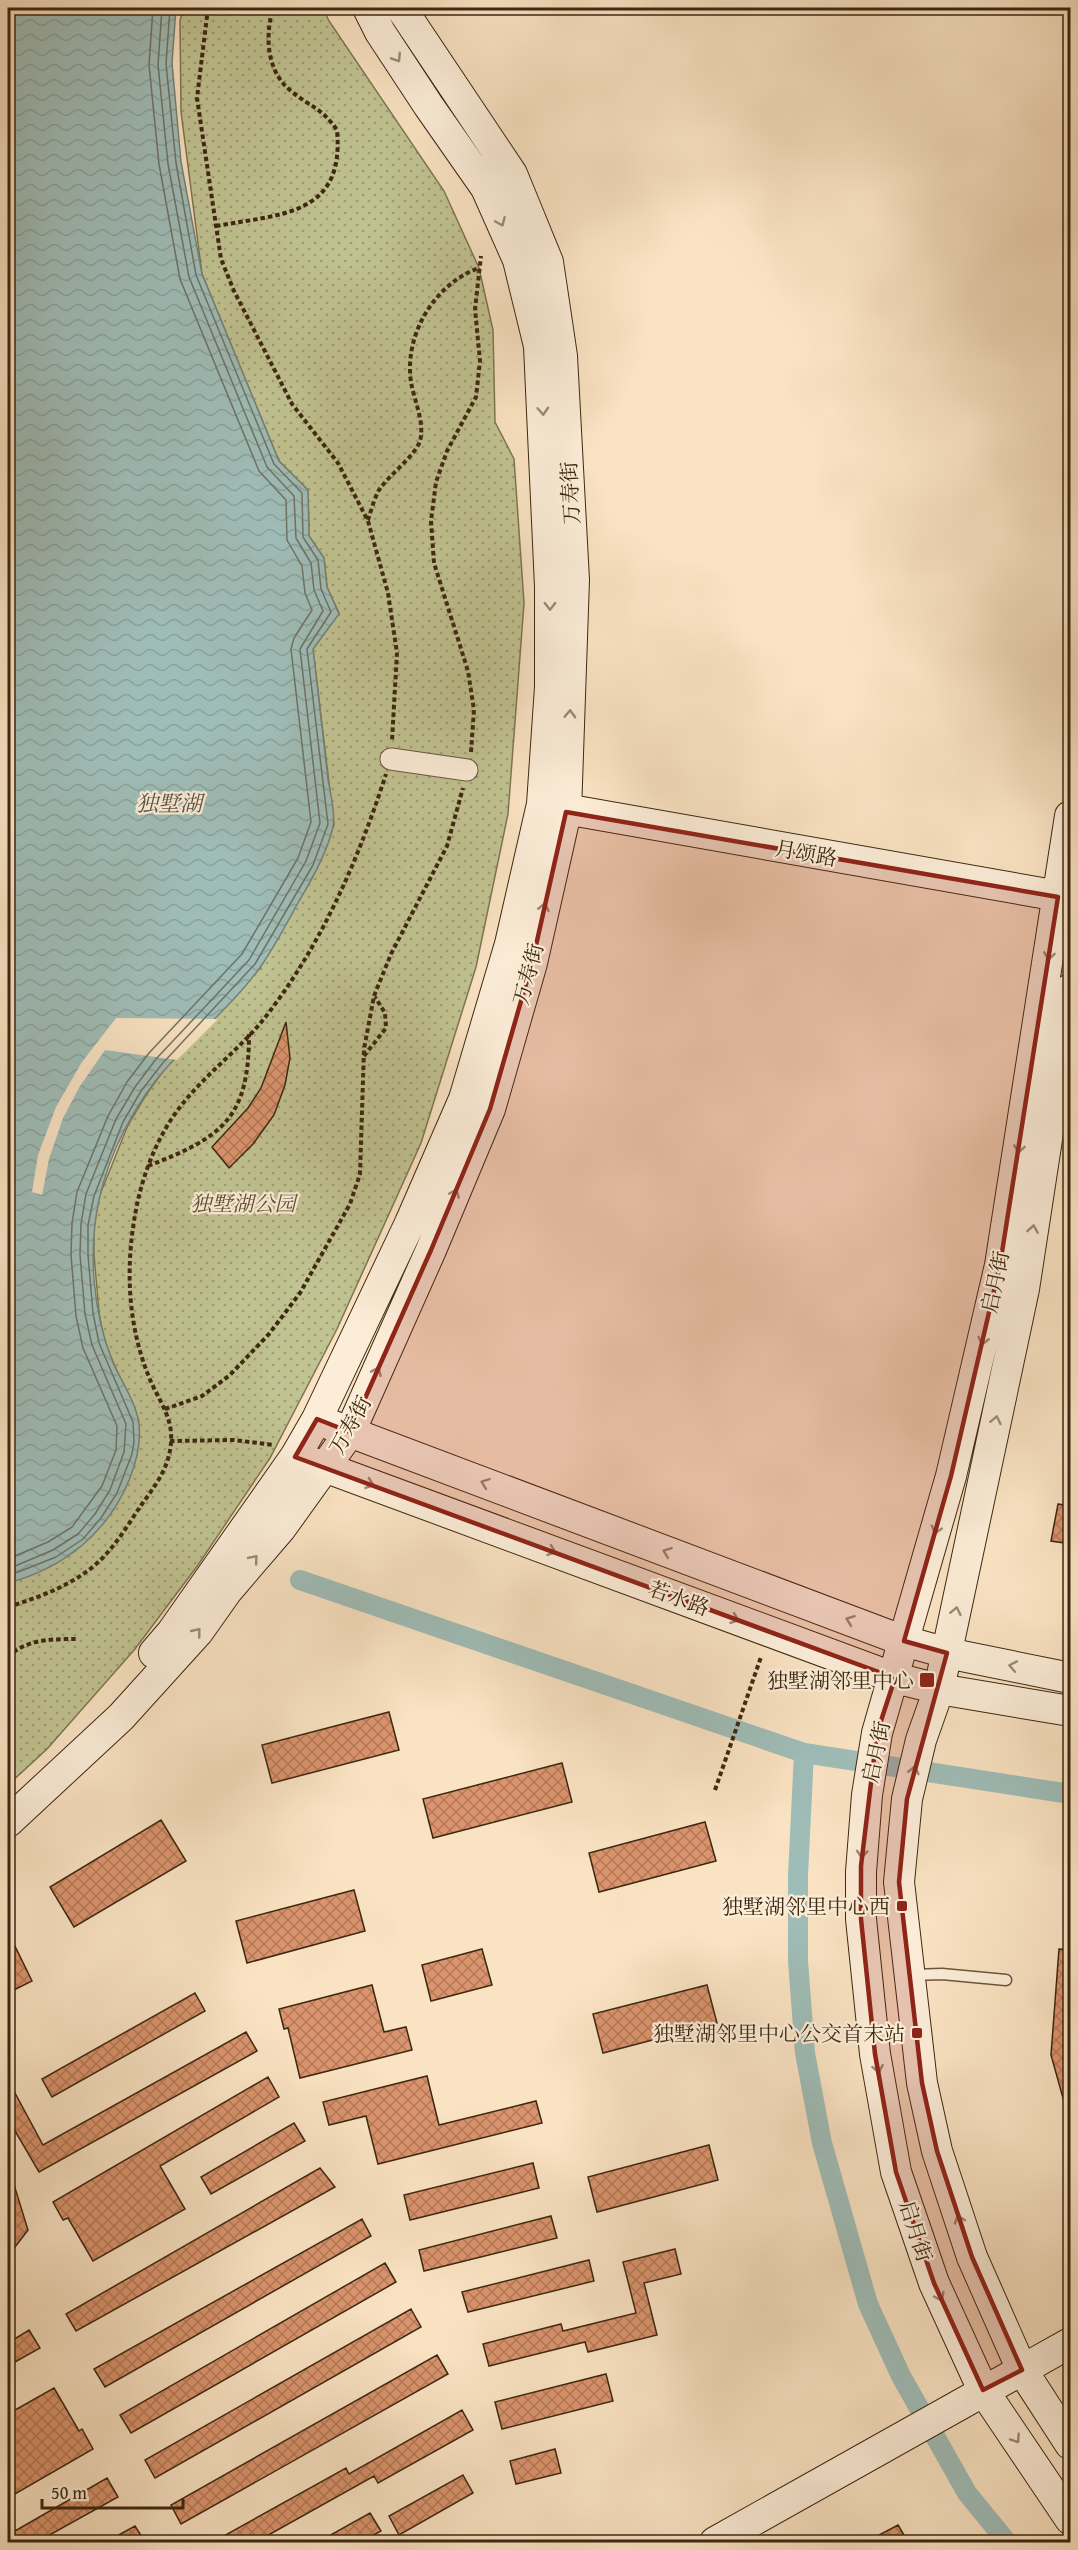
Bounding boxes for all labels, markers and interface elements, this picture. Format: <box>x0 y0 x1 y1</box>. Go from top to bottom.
one-way arrow <box>390 51 401 62</box>
one-way arrow <box>494 216 506 227</box>
one-way arrow <box>536 407 549 416</box>
street label: 万寿街 <box>553 461 587 525</box>
one-way arrow <box>544 601 556 610</box>
one-way arrow <box>563 710 576 719</box>
water label: 独墅湖 <box>136 787 206 819</box>
street label: 月颂路 <box>772 832 840 874</box>
one-way arrow <box>537 902 550 912</box>
street label: 万寿街 <box>505 940 551 1008</box>
one-way arrow <box>1043 952 1055 961</box>
one-way arrow <box>1013 1144 1025 1154</box>
park label: 独墅湖公园 <box>191 1188 298 1219</box>
one-way arrow <box>448 1188 460 1199</box>
one-way arrow <box>1027 1224 1039 1233</box>
street label: 启月街 <box>973 1248 1017 1316</box>
one-way arrow <box>977 1335 990 1345</box>
one-way arrow <box>370 1367 382 1378</box>
street label: 万寿街 <box>321 1390 379 1460</box>
one-way arrow <box>989 1415 1002 1425</box>
one-way arrow <box>364 1476 374 1489</box>
one-way arrow <box>480 1478 491 1490</box>
one-way arrow <box>931 1524 943 1535</box>
one-way arrow <box>547 1544 557 1557</box>
one-way arrow <box>662 1546 673 1559</box>
one-way arrow <box>247 1555 258 1566</box>
street label: 若水路 <box>644 1573 714 1623</box>
one-way arrow <box>949 1606 962 1616</box>
one-way arrow <box>729 1612 740 1624</box>
one-way arrow <box>845 1615 856 1628</box>
one-way arrow <box>190 1628 201 1639</box>
one-way arrow <box>1008 1660 1018 1673</box>
place label: 独墅湖邻里中心 <box>767 1665 914 1696</box>
marker: 独墅湖邻里中心 <box>918 1671 936 1689</box>
street label: 启月街 <box>854 1718 898 1786</box>
one-way arrow <box>906 1765 919 1775</box>
one-way arrow <box>855 1849 868 1858</box>
place label: 独墅湖邻里中心西 <box>722 1891 890 1922</box>
marker: 独墅湖邻里中心西 <box>895 1899 909 1913</box>
place label: 独墅湖邻里中心公交首末站 <box>653 2018 905 2049</box>
marker: 独墅湖邻里中心公交首末站 <box>910 2026 924 2040</box>
one-way arrow <box>871 2063 884 2073</box>
street label: 启月街 <box>892 2196 940 2266</box>
one-way arrow <box>954 2214 967 2225</box>
one-way arrow <box>932 2290 944 2301</box>
one-way arrow <box>1009 2432 1020 2443</box>
scale bar <box>42 2472 183 2510</box>
text: 50 m <box>51 2479 87 2506</box>

